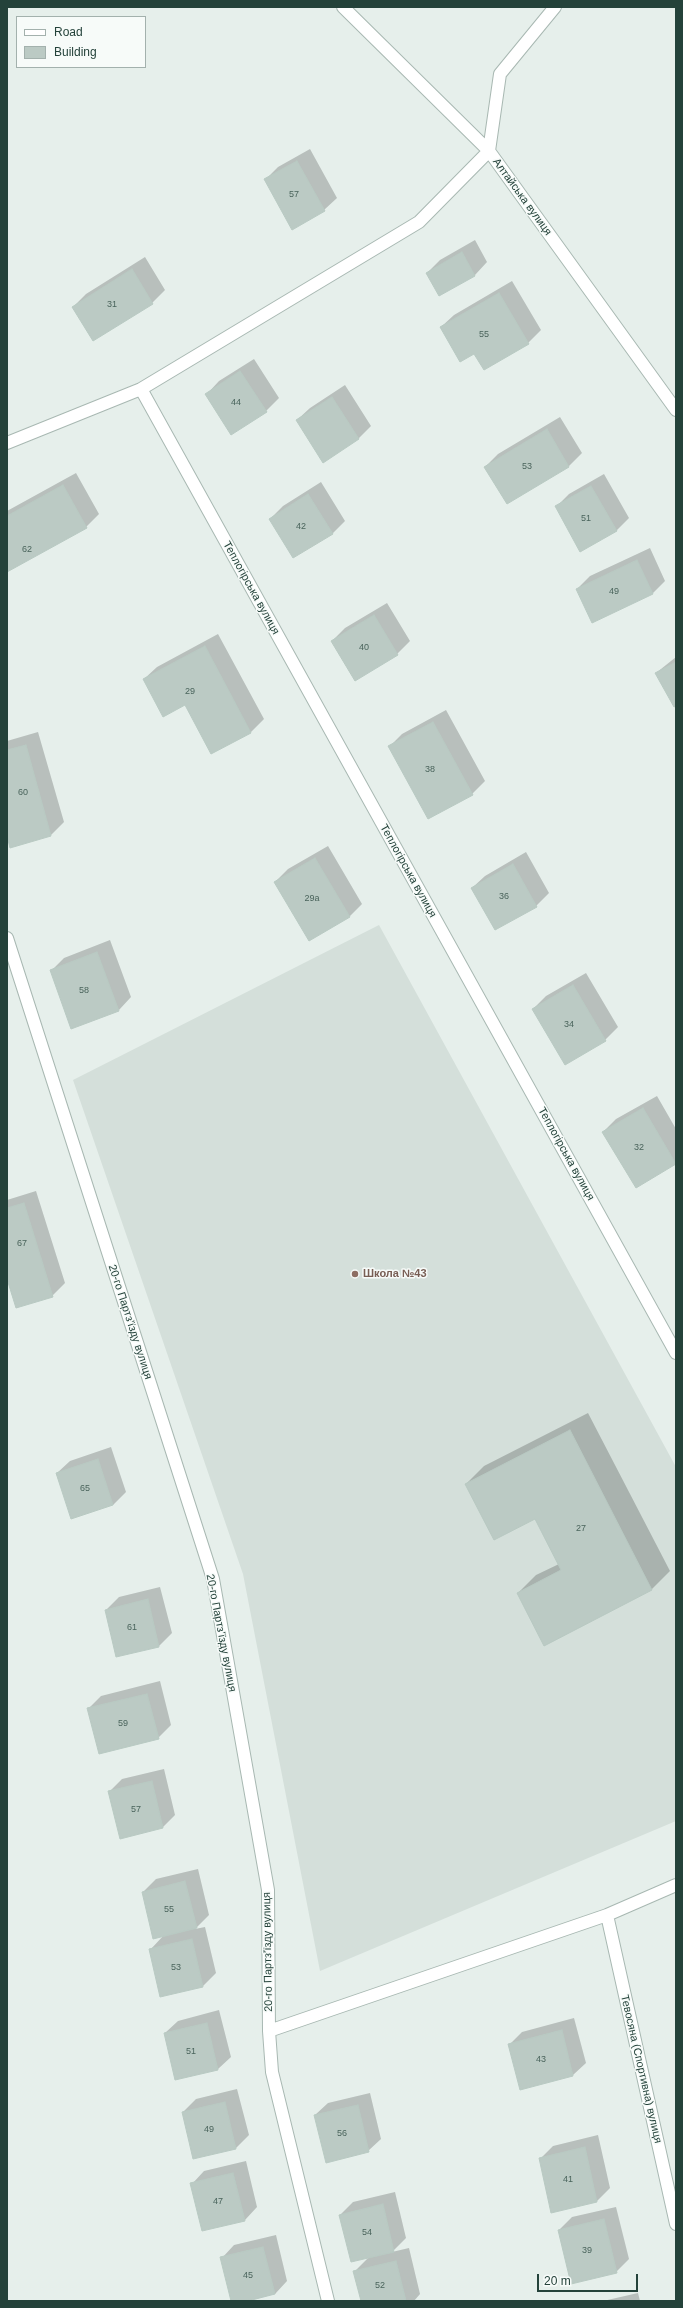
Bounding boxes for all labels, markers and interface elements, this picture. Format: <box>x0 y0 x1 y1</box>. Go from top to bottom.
legend <box>16 16 146 68</box>
text: Road <box>54 25 83 39</box>
text: Building <box>54 45 97 59</box>
street label: Алтайська вулиця <box>490 156 554 238</box>
house number: 57 <box>289 190 299 200</box>
house number: 31 <box>107 300 117 310</box>
house number: 55 <box>479 330 489 340</box>
house number: 44 <box>231 398 241 408</box>
house number: 53 <box>522 462 532 472</box>
house number: 51 <box>581 514 591 524</box>
house number: 42 <box>296 522 306 532</box>
street label: Теплогірська вулиця <box>220 539 282 637</box>
house number: 62 <box>22 545 32 555</box>
house number: 49 <box>609 587 619 597</box>
house number: 40 <box>359 643 369 653</box>
house number: 29 <box>185 687 195 697</box>
house number: 38 <box>425 765 435 775</box>
house number: 60 <box>18 788 28 798</box>
street label: Теплогірська вулиця <box>377 822 439 920</box>
house number: 36 <box>499 892 509 902</box>
house number: 29а <box>304 894 320 904</box>
house number: 58 <box>79 986 89 996</box>
house number: 34 <box>564 1020 574 1030</box>
street label: Теплогірська вулиця <box>535 1105 597 1203</box>
house number: 32 <box>634 1143 644 1153</box>
house number: 67 <box>17 1239 27 1249</box>
street label: 20-го Партз’їзду вулиця <box>105 1263 155 1381</box>
place label: Школа №43 <box>363 1267 427 1281</box>
marker: Школа №43 <box>350 1269 360 1279</box>
house number: 65 <box>80 1484 90 1494</box>
house number: 27 <box>576 1524 586 1534</box>
street label: 20-го Партз’їзду вулиця <box>203 1573 239 1693</box>
house number: 61 <box>127 1623 137 1633</box>
house number: 59 <box>118 1719 128 1729</box>
house number: 57 <box>131 1805 141 1815</box>
street label: 20-го Партз’їзду вулиця <box>260 1892 276 2012</box>
house number: 55 <box>164 1905 174 1915</box>
house number: 53 <box>171 1963 181 1973</box>
street label: Тевосяна (Спортивна) вулиця <box>617 1993 665 2145</box>
house number: 51 <box>186 2047 196 2057</box>
house number: 43 <box>536 2055 546 2065</box>
house number: 49 <box>204 2125 214 2135</box>
house number: 56 <box>337 2129 347 2139</box>
house number: 41 <box>563 2175 573 2185</box>
house number: 47 <box>213 2197 223 2207</box>
house number: 54 <box>362 2228 372 2238</box>
house number: 39 <box>582 2246 592 2256</box>
scale bar <box>539 2266 640 2292</box>
house number: 45 <box>243 2271 253 2281</box>
text: 20 m <box>544 2274 571 2288</box>
house number: 52 <box>375 2281 385 2291</box>

